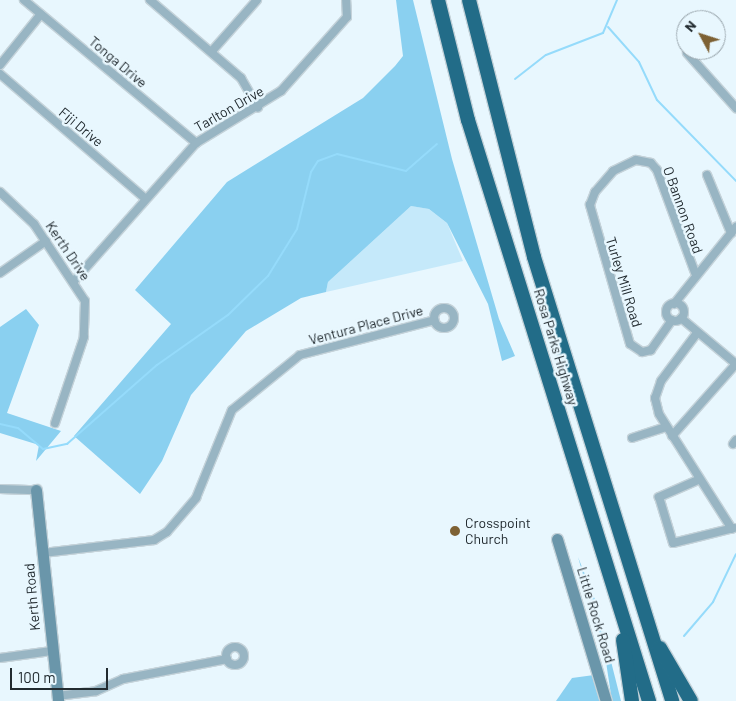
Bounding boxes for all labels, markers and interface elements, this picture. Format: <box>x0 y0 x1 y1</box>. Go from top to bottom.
north arrow <box>676 10 726 60</box>
text: N <box>680 17 699 35</box>
street label: Tonga Drive <box>85 33 151 91</box>
street label: Tarlton Drive <box>191 82 267 136</box>
street label: Fiji Drive <box>55 104 107 150</box>
street label: O Bannon Road <box>659 164 707 256</box>
street label: Kerth Drive <box>42 218 94 284</box>
street label: Turley Mill Road <box>602 235 646 329</box>
street label: Rosa Parks Highway <box>530 287 582 407</box>
street label: Ventura Place Drive <box>307 302 425 348</box>
place label: Crosspoint Church <box>465 515 531 548</box>
marker: Crosspoint Church <box>449 525 461 537</box>
street label: Kerth Road <box>21 563 43 631</box>
street label: Little Rock Road <box>573 565 619 665</box>
scale bar <box>12 658 110 690</box>
text: 100 m <box>18 668 56 686</box>

